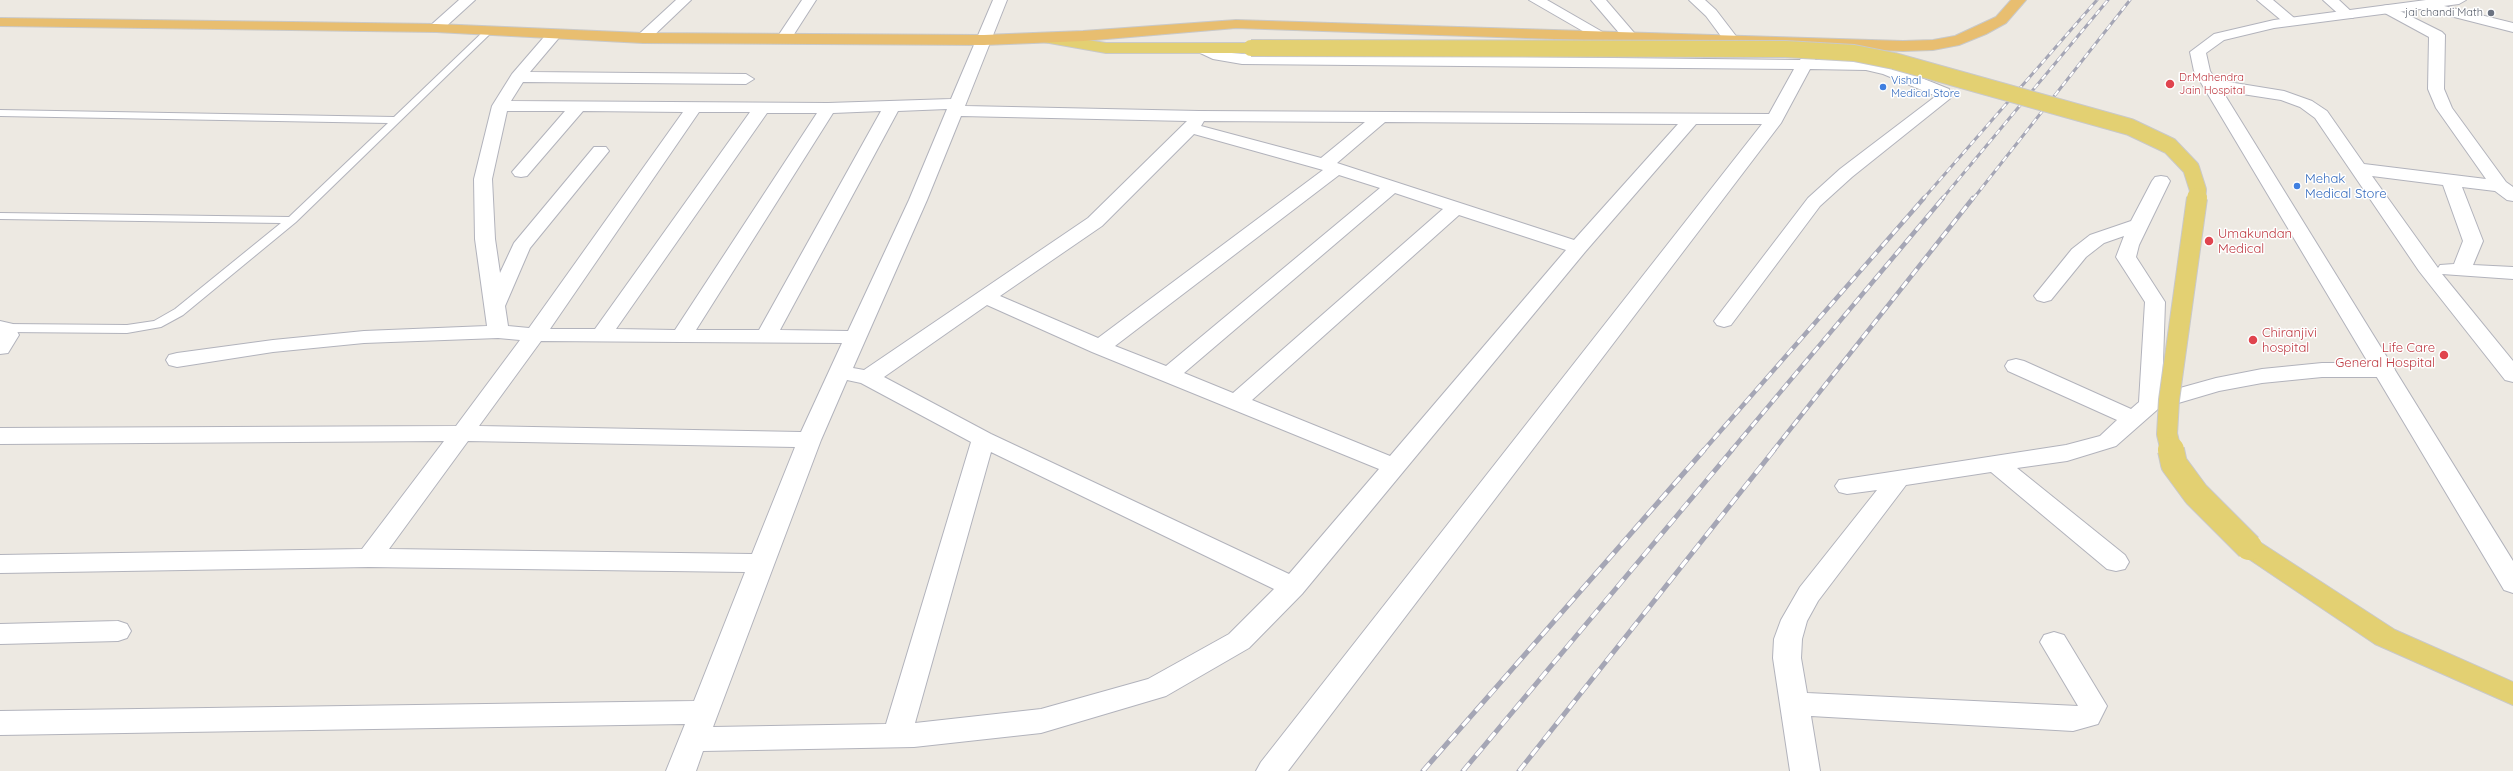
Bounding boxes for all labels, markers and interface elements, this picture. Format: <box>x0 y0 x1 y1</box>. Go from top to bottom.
place label: jai chandi Math <box>2405 6 2483 20</box>
marker: jai chandi Math <box>2486 8 2496 18</box>
place label: Dr.Mahendra Jain Hospital <box>2179 71 2245 97</box>
place label: Vishal Medical Store <box>1891 74 1960 100</box>
marker: Dr.Mahendra Jain Hospital <box>2164 78 2176 90</box>
marker: Vishal Medical Store <box>1878 82 1888 92</box>
place label: Mehak Medical Store <box>2305 171 2386 202</box>
marker: Mehak Medical Store <box>2292 181 2302 191</box>
place label: Umakundan Medical <box>2218 226 2292 257</box>
marker: Umakundan Medical <box>2203 235 2215 247</box>
place label: Chiranjivi hospital <box>2262 325 2317 356</box>
marker: Chiranjivi hospital <box>2247 334 2259 346</box>
place label: Life Care General Hospital <box>2335 340 2435 371</box>
marker: Life Care General Hospital <box>2438 349 2450 361</box>

